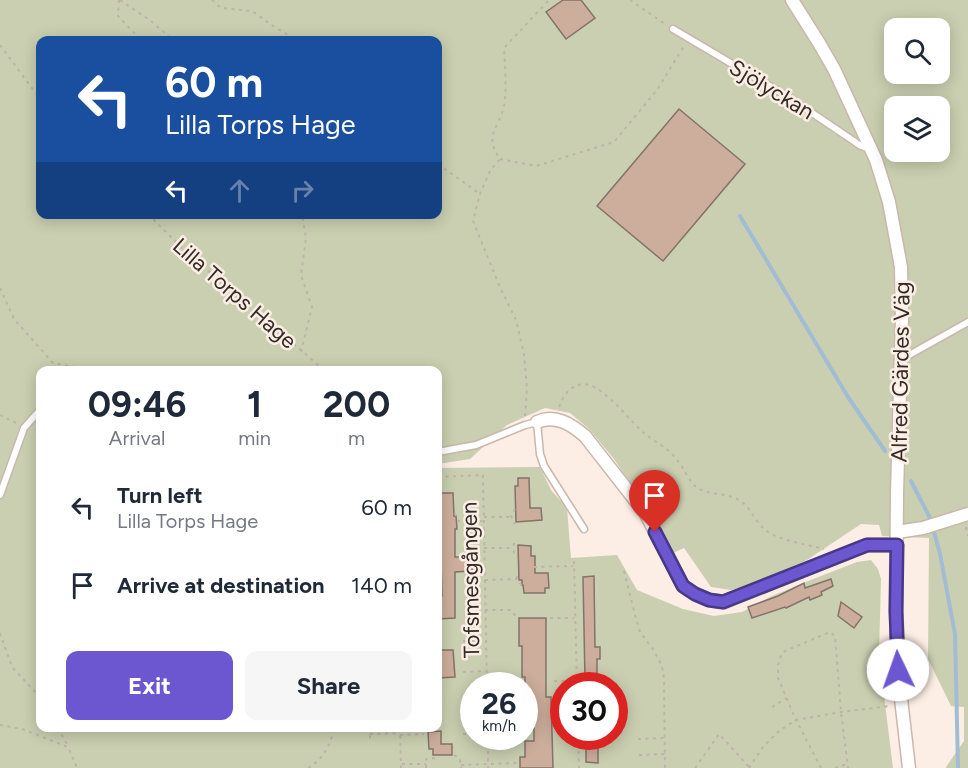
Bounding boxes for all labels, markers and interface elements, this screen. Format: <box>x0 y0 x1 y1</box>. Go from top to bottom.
map controls <box>884 18 950 162</box>
button: search <box>884 18 950 84</box>
street label: Sjölyckan <box>724 54 819 125</box>
text: 60 m <box>165 57 263 108</box>
icon: left <box>66 60 144 138</box>
button: layers <box>884 96 950 162</box>
text: Lilla Torps Hage <box>165 108 356 141</box>
icon: left <box>160 174 193 207</box>
icon: ahead <box>223 174 256 207</box>
icon: right <box>286 174 319 207</box>
street label: Lilla Torps Hage <box>167 232 302 354</box>
street label: Alfred Gärdes Väg <box>885 281 916 463</box>
text: 09:46 <box>88 383 186 426</box>
text: 1 <box>247 383 262 426</box>
text: 200 <box>323 383 390 426</box>
text: Arrival <box>109 426 165 450</box>
text: min <box>238 426 271 450</box>
text: m <box>348 426 365 450</box>
pin <box>629 470 680 532</box>
icon: arrive <box>638 479 671 512</box>
text: Turn left <box>117 482 203 509</box>
icon: left <box>66 491 99 524</box>
text: 60 m <box>361 494 412 521</box>
street label: Tofsmesgången <box>456 502 485 658</box>
text: Lilla Torps Hage <box>117 509 258 533</box>
icon: arrive <box>66 569 99 602</box>
text: Arrive at destination <box>117 572 325 599</box>
text: 140 m <box>351 572 412 599</box>
position arrow <box>866 638 930 702</box>
button: Exit <box>66 651 233 720</box>
button: Share <box>245 651 412 720</box>
speed limit sign: 30 <box>550 672 628 750</box>
text: 26 <box>482 685 516 722</box>
text: km/h <box>482 717 516 735</box>

